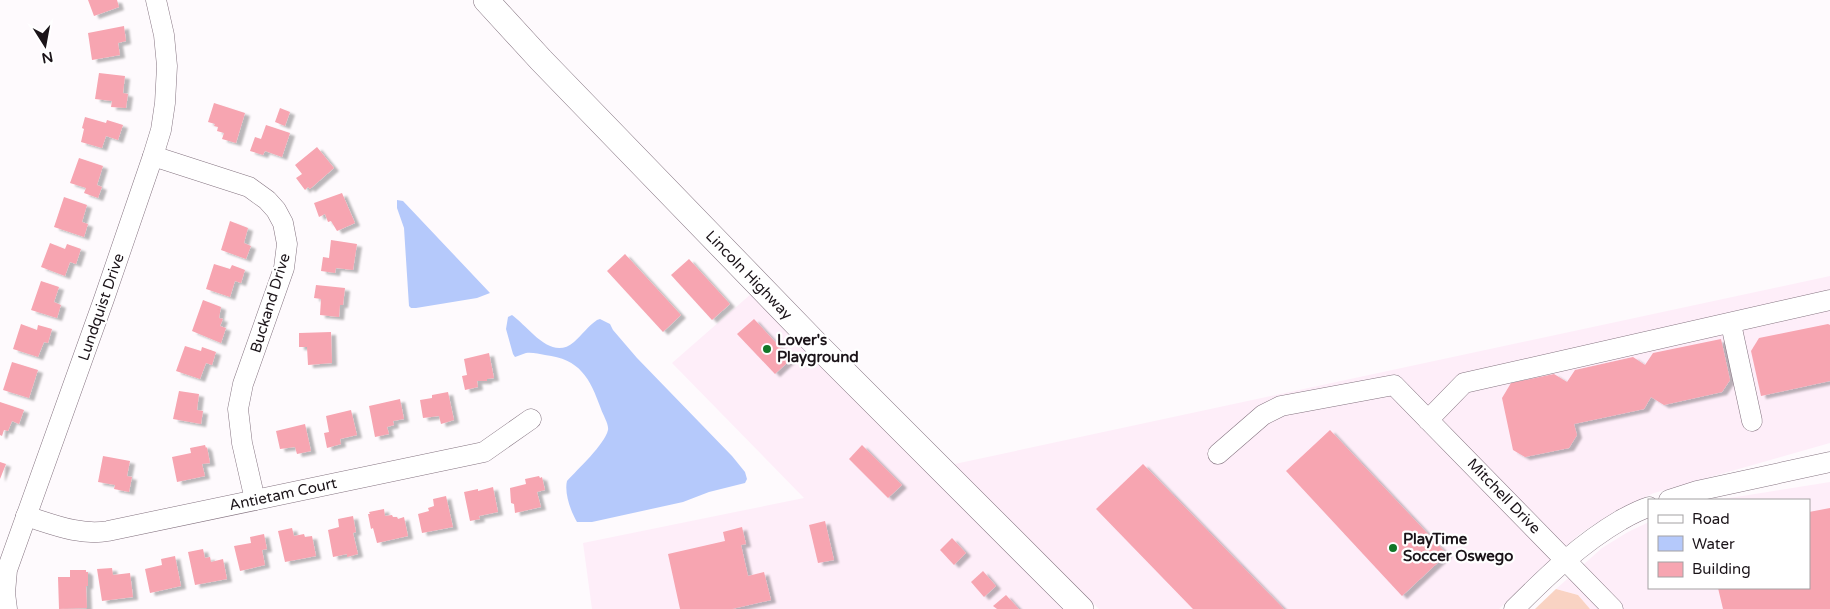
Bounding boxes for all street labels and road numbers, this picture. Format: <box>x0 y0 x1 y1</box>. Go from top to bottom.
street label: Lincoln Highway <box>702 227 796 323</box>
street label: Lundquist Drive <box>74 251 128 363</box>
street label: Buckand Drive <box>246 251 294 355</box>
street label: Mitchell Drive <box>1464 455 1544 537</box>
street label: Antietam Court <box>227 474 339 514</box>

